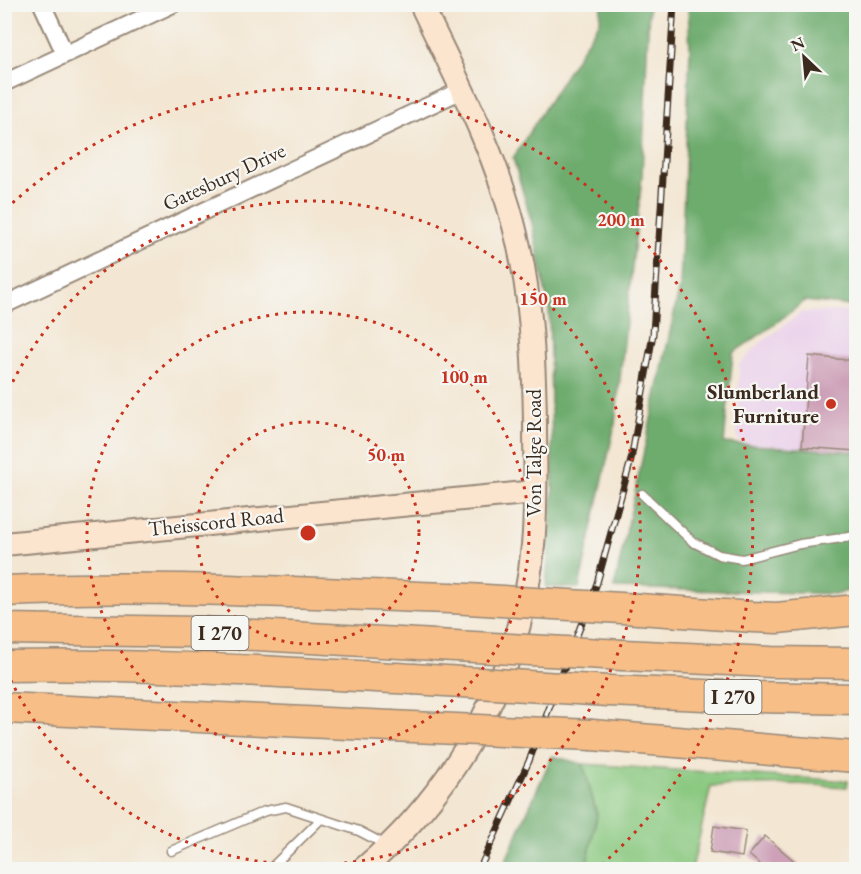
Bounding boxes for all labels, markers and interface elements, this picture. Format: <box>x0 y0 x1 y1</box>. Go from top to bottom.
north arrow <box>774 27 834 87</box>
text: N <box>787 32 808 56</box>
street label: Gatesbury Drive <box>158 136 289 217</box>
text: 200 m <box>597 208 645 231</box>
text: 150 m <box>519 287 567 310</box>
text: 100 m <box>440 365 488 388</box>
place label: Slumberland Furniture <box>707 378 819 429</box>
street label: Von Talge Road <box>520 388 547 517</box>
marker: Slumberland Furniture <box>824 397 838 411</box>
text: 50 m <box>367 443 405 466</box>
street label: Theisscord Road <box>147 501 285 542</box>
centre of rings <box>298 523 318 543</box>
road number: I 270 <box>192 616 248 650</box>
road number: I 270 <box>704 680 762 714</box>

